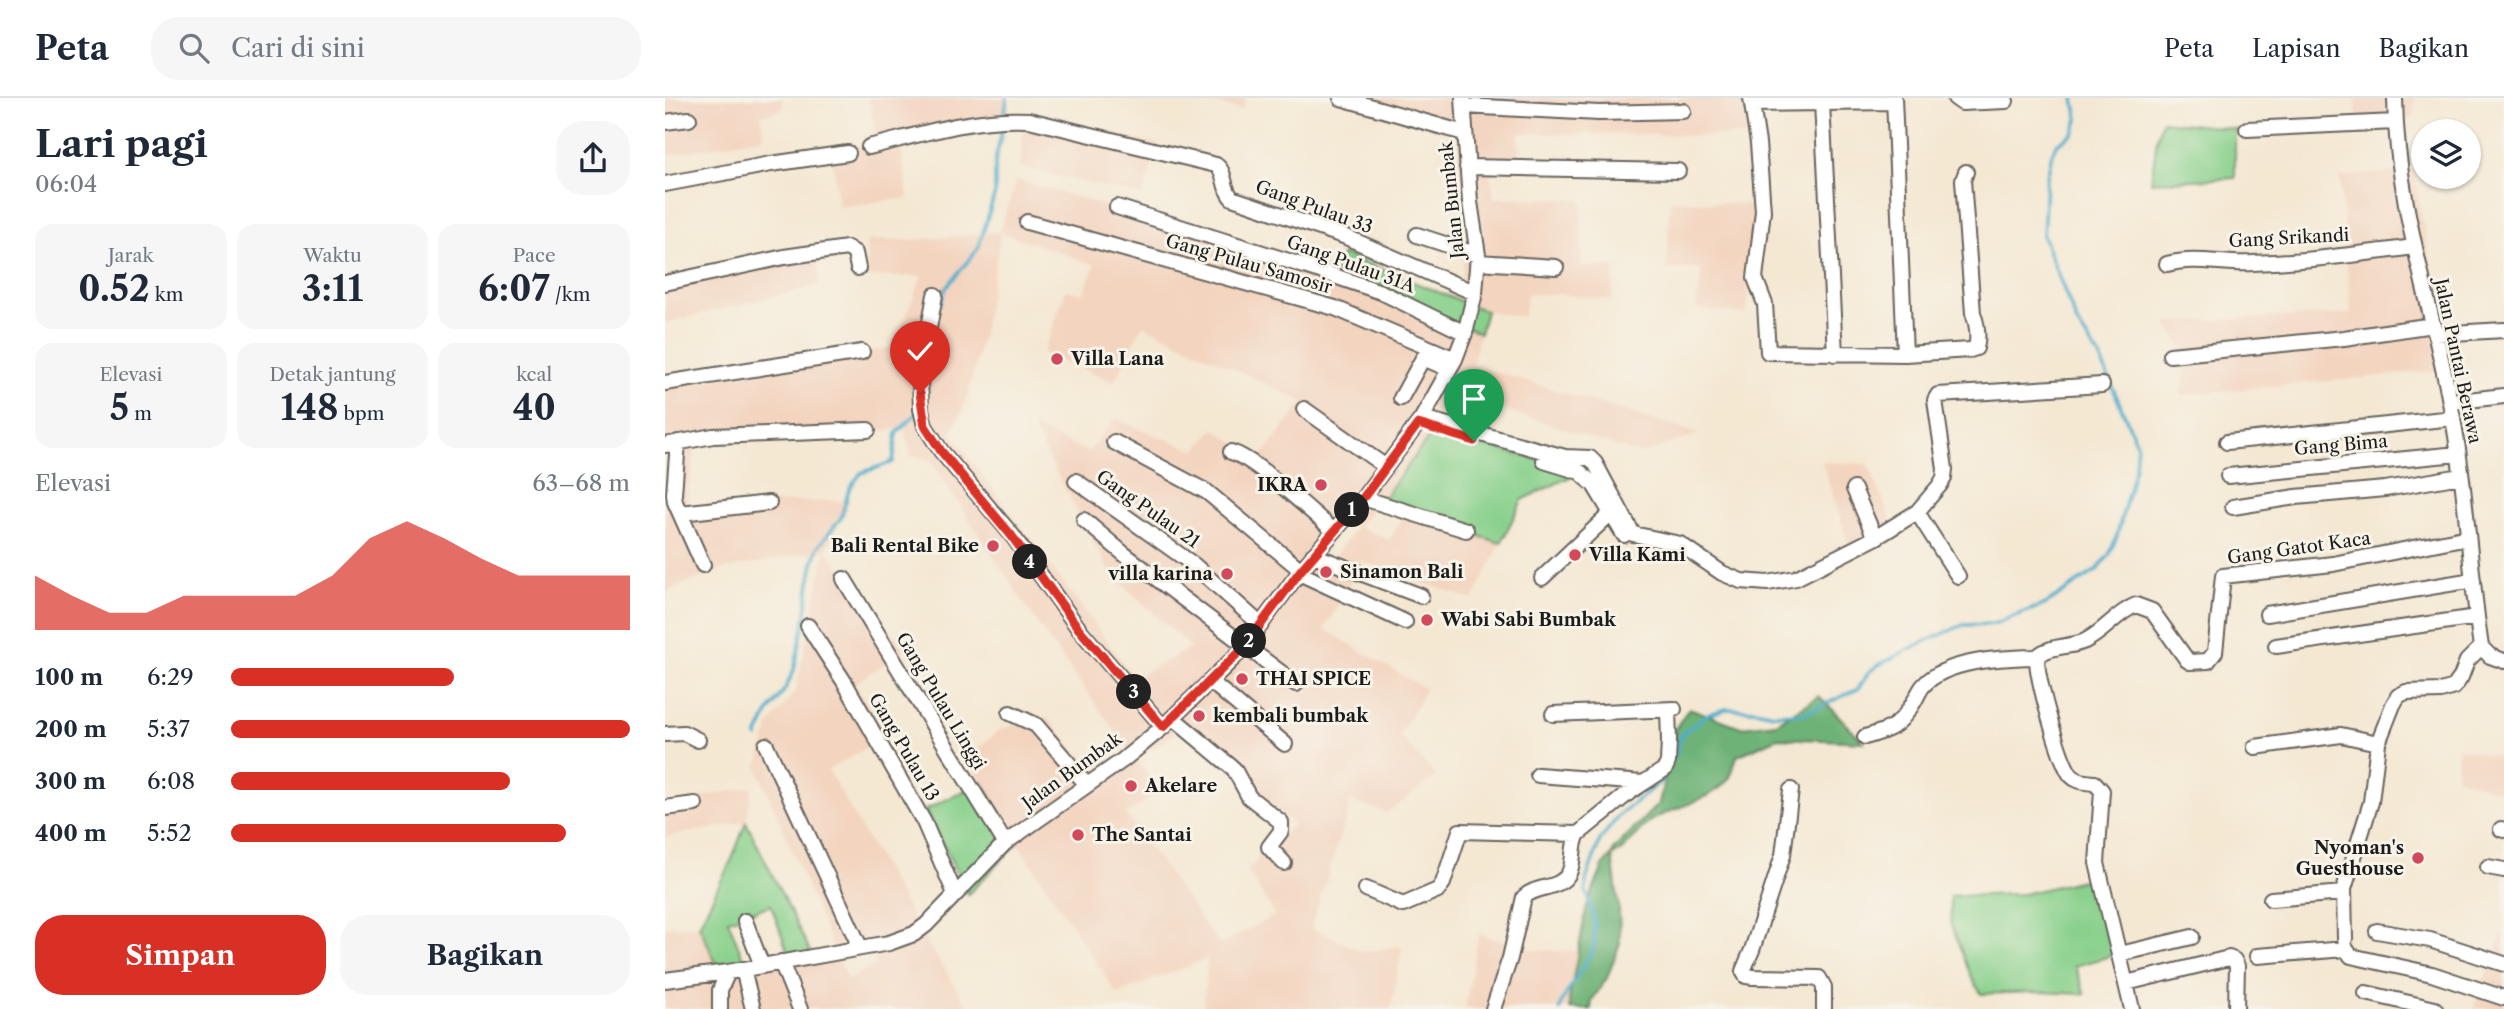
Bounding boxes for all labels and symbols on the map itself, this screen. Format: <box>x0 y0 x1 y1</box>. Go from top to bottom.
street label: Jalan Bumbak <box>1435 139 1469 263</box>
street label: Gang Pulau 33 <box>1252 176 1376 238</box>
street label: Gang Srikandi <box>2228 224 2350 252</box>
street label: Gang Pulau Samosir <box>1163 230 1335 298</box>
street label: Gang Pulau 31A <box>1284 231 1419 298</box>
street label: Jalan Pantai Berawa <box>2429 274 2486 446</box>
pin <box>890 321 950 393</box>
place label: Villa Lana <box>1070 348 1165 370</box>
marker: Villa Lana <box>1049 351 1065 367</box>
pin <box>1444 369 1504 441</box>
street label: Gang Bima <box>2293 430 2389 460</box>
street label: Gang Pulau 21 <box>1092 465 1204 553</box>
place label: IKRA <box>1257 474 1308 496</box>
marker: IKRA <box>1313 477 1329 493</box>
pin: 1 <box>1335 492 1369 528</box>
street label: Gang Gatot Kaca <box>2226 527 2373 569</box>
place label: Bali Rental Bike <box>831 535 979 557</box>
marker: Bali Rental Bike <box>985 538 1001 554</box>
place label: Villa Kami <box>1588 544 1686 566</box>
pin: 4 <box>1013 545 1047 580</box>
marker: Villa Kami <box>1567 547 1583 563</box>
place label: Sinamon Bali <box>1340 561 1464 583</box>
place label: villa karina <box>1107 563 1214 585</box>
marker: Sinamon Bali <box>1318 564 1334 580</box>
marker: villa karina <box>1219 566 1235 582</box>
place label: Wabi Sabi Bumbak <box>1440 609 1617 631</box>
marker: Wabi Sabi Bumbak <box>1419 612 1435 628</box>
pin: 2 <box>1231 624 1267 658</box>
street label: Gang Pulau Linggi <box>891 628 991 774</box>
place label: THAI SPICE <box>1256 668 1371 690</box>
marker: THAI SPICE <box>1234 671 1250 687</box>
pin: 3 <box>1117 674 1151 710</box>
street label: Gang Pulau 13 <box>864 689 944 805</box>
place label: kembali bumbak <box>1213 705 1369 727</box>
marker: kembali bumbak <box>1191 708 1207 724</box>
street label: Jalan Bumbak <box>1015 727 1127 816</box>
place label: Akelare <box>1144 775 1217 797</box>
marker: Akelare <box>1123 778 1139 794</box>
place label: The Santai <box>1092 824 1192 846</box>
marker: The Santai <box>1070 827 1086 843</box>
place label: Nyoman's Guesthouse <box>2296 837 2404 880</box>
marker: Nyoman's Guesthouse <box>2410 850 2426 866</box>

